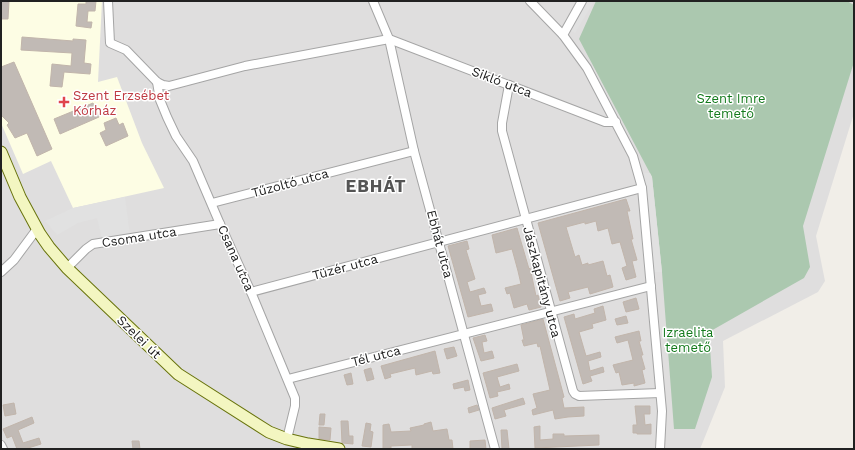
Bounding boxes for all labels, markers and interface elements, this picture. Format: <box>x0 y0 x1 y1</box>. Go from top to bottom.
street label: Sikló utca <box>470 64 535 101</box>
place label: Szent Erzsébet Kórház <box>73 88 170 118</box>
park label: Szent Imre temető <box>696 91 766 121</box>
marker: Szent Erzsébet Kórház <box>58 96 70 108</box>
street label: Tűzoltó utca <box>250 165 331 200</box>
district label: EBHÁT <box>345 176 407 196</box>
street label: Ebhát utca <box>424 208 456 280</box>
street label: Csana utca <box>215 223 258 294</box>
street label: Csoma utca <box>101 224 178 250</box>
street label: Jászkapitány utca <box>520 225 564 340</box>
street label: Tüzér utca <box>311 251 380 283</box>
street label: Szelei út <box>114 312 165 362</box>
park label: Izraelita temető <box>663 325 714 355</box>
street label: Tél utca <box>350 343 403 369</box>

